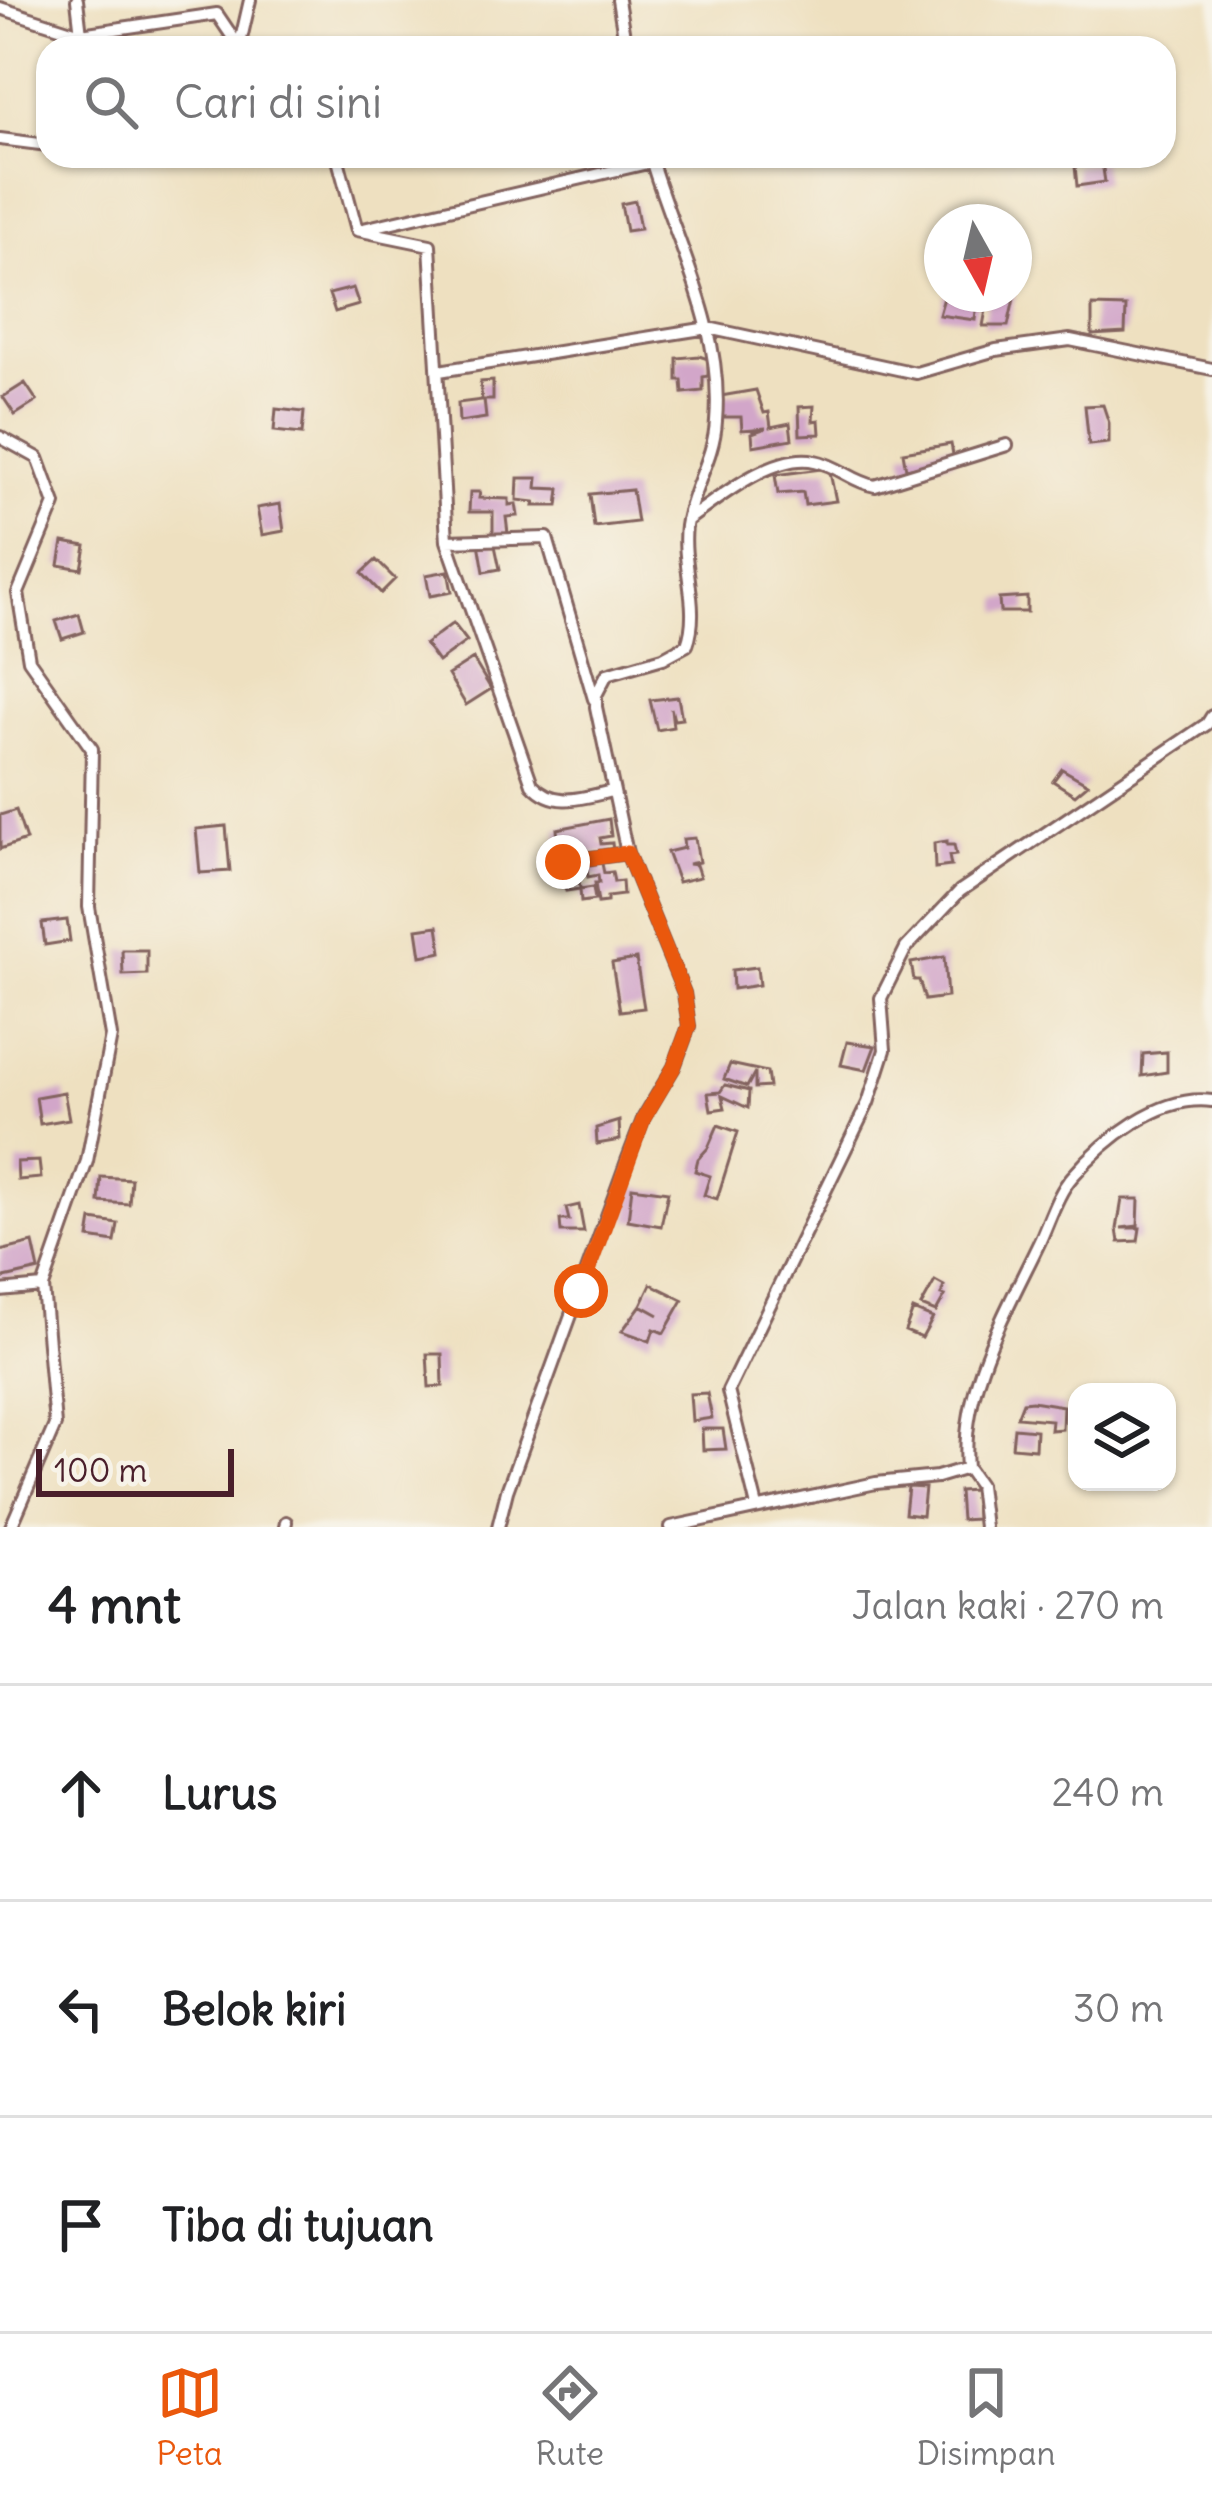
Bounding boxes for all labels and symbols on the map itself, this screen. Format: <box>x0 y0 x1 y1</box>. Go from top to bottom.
north arrow <box>924 204 1032 312</box>
route end <box>536 835 590 889</box>
route start <box>554 1264 608 1318</box>
scale bar <box>36 1443 234 1496</box>

